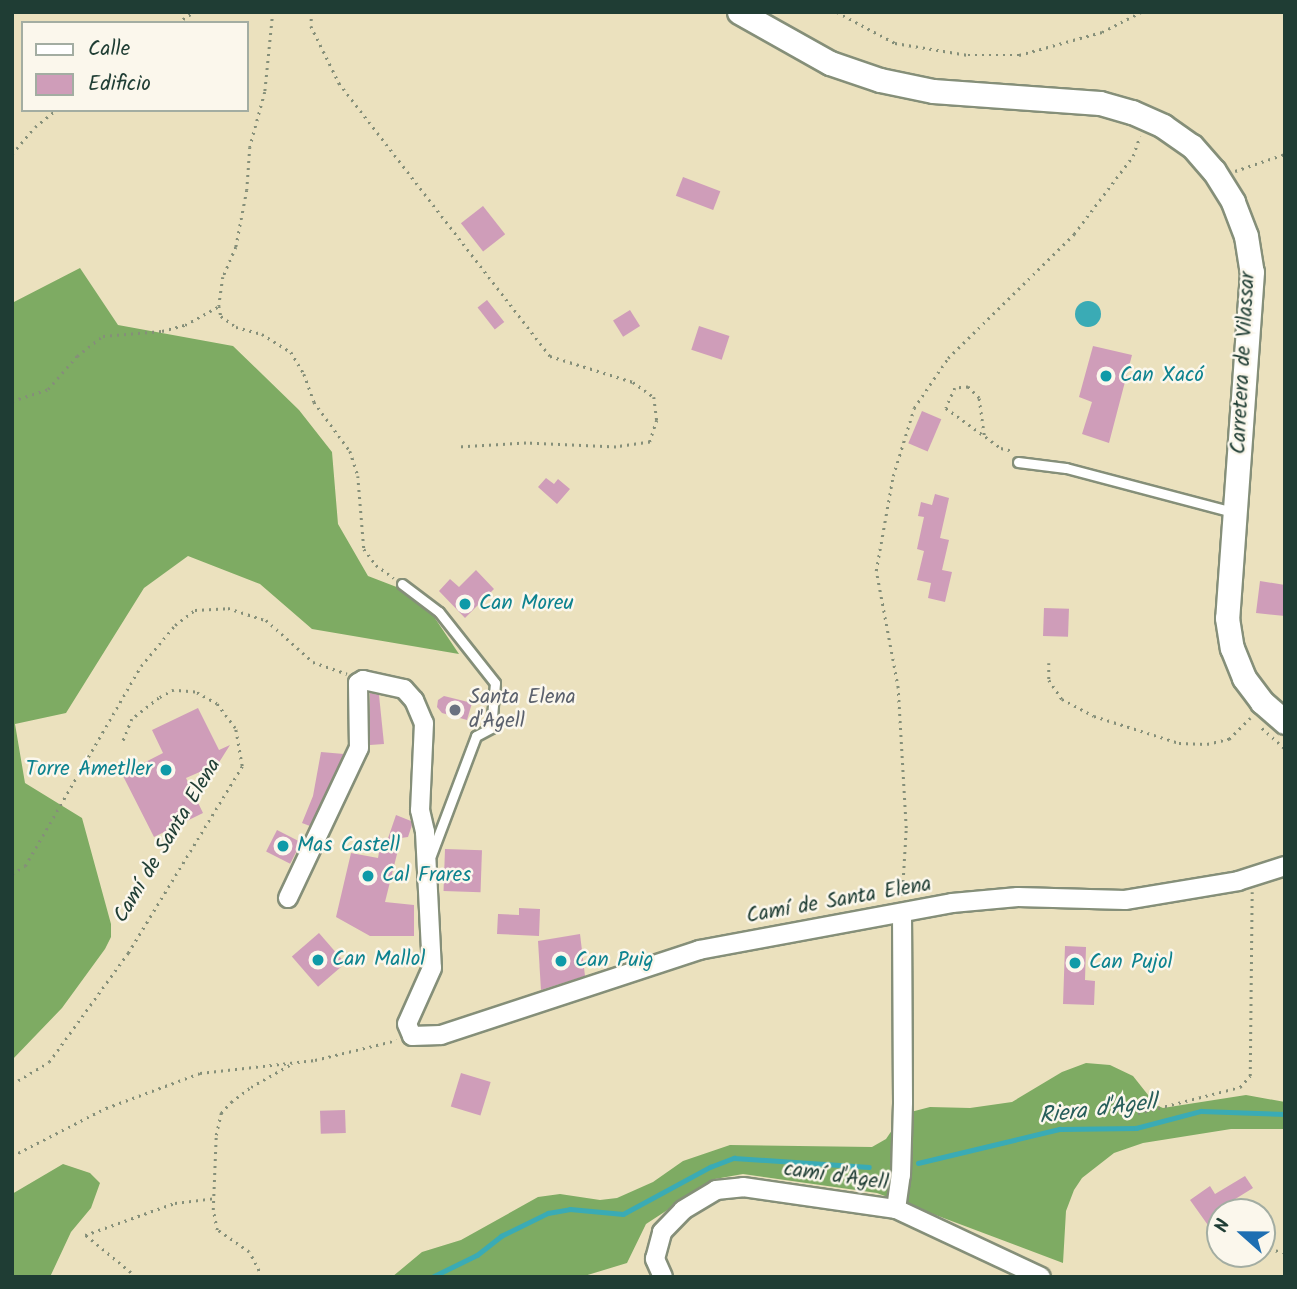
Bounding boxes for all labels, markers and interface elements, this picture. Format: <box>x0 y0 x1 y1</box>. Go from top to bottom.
legend <box>21 21 248 112</box>
text: Calle <box>88 33 130 66</box>
text: Edificio <box>88 68 151 101</box>
street label: Carretera de Vilassar <box>1227 271 1261 455</box>
place label: Can Xacó <box>1120 363 1204 389</box>
marker: Can Xacó <box>1098 368 1114 384</box>
place label: Can Moreu <box>479 591 574 617</box>
marker: Can Moreu <box>457 596 473 612</box>
place label: Santa Elena d'Agell <box>469 685 576 735</box>
marker: Santa Elena d'Agell <box>447 702 463 718</box>
street label: Camí de Santa Elena <box>109 754 227 928</box>
place label: Torre Ametller <box>26 757 152 783</box>
marker: Torre Ametller <box>158 762 174 778</box>
place label: Mas Castell <box>297 833 400 859</box>
marker: Mas Castell <box>275 838 291 854</box>
place label: Cal Frares <box>382 863 471 889</box>
marker: Cal Frares <box>360 868 376 884</box>
street label: Camí de Santa Elena <box>745 872 933 930</box>
place label: Can Mallol <box>332 947 425 973</box>
place label: Can Puig <box>575 948 654 974</box>
place label: Can Pujol <box>1089 950 1173 976</box>
marker: Can Mallol <box>310 952 326 968</box>
marker: Can Puig <box>553 953 569 969</box>
marker: Can Pujol <box>1067 955 1083 971</box>
water label: Riera d'Agell <box>1038 1089 1158 1131</box>
street label: camí d'Agell <box>782 1157 890 1197</box>
north arrow <box>1206 1198 1276 1268</box>
text: N <box>1207 1215 1239 1237</box>

